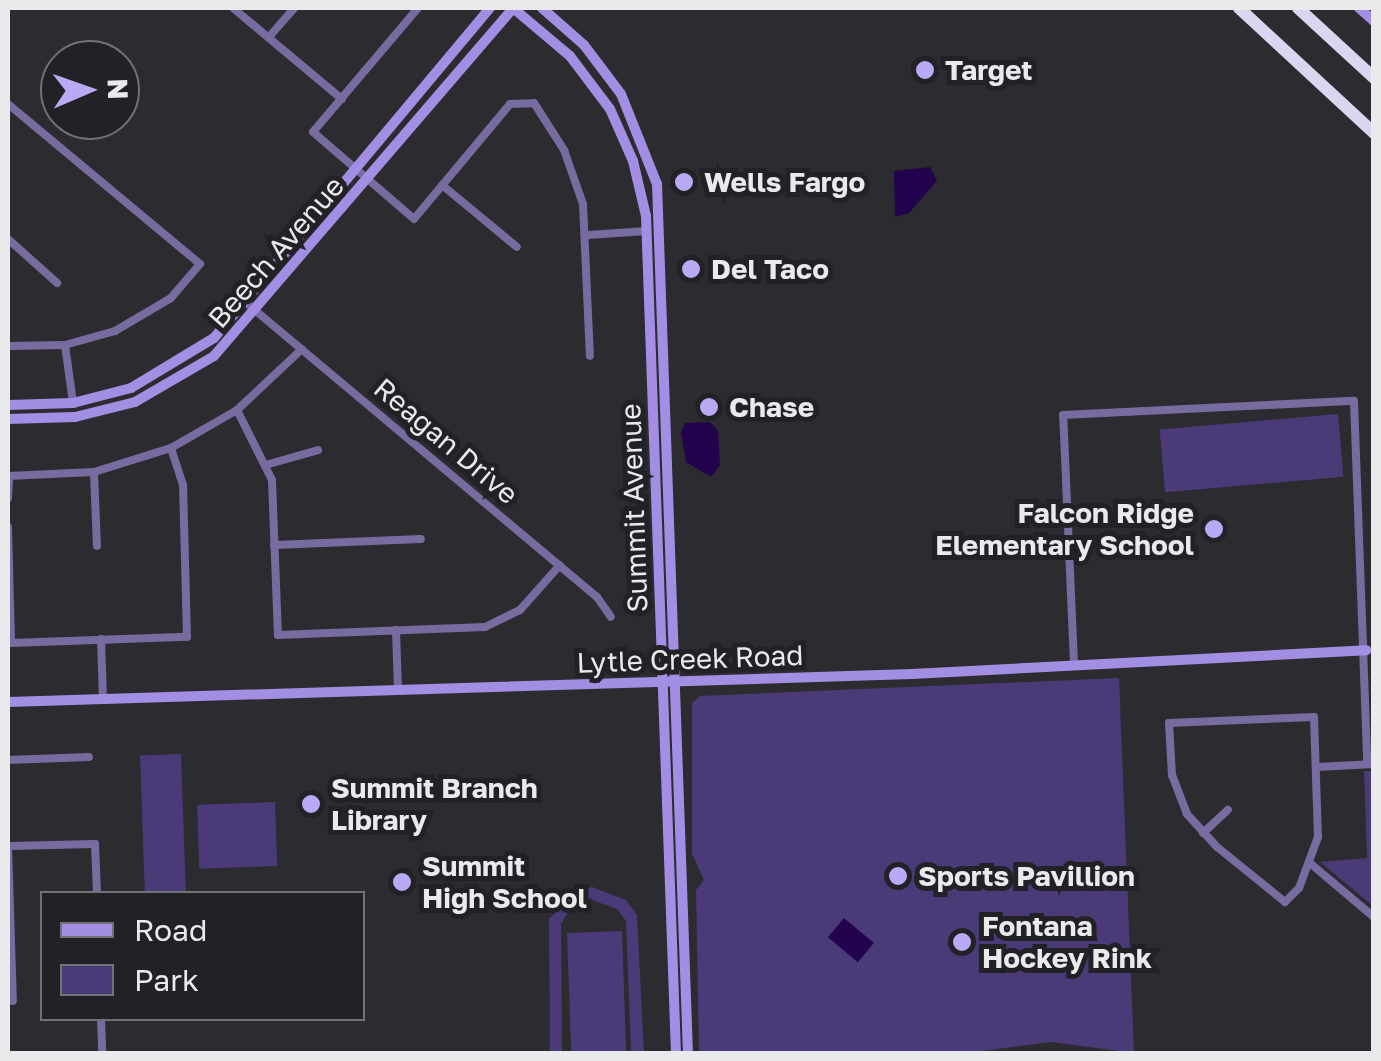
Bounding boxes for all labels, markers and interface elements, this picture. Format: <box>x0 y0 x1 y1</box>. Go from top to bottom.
north arrow <box>40 40 140 140</box>
place label: Target <box>945 53 1032 87</box>
marker: Target <box>914 59 936 81</box>
text: N <box>102 78 135 100</box>
place label: Wells Fargo <box>704 165 865 199</box>
street label: Beech Avenue <box>201 169 351 335</box>
marker: Wells Fargo <box>673 171 695 193</box>
place label: Del Taco <box>711 252 829 286</box>
marker: Del Taco <box>680 258 702 280</box>
street label: Reagan Drive <box>367 371 525 511</box>
place label: Chase <box>729 390 814 424</box>
marker: Chase <box>698 396 720 418</box>
street label: Summit Avenue <box>614 403 654 613</box>
place label: Falcon Ridge Elementary School <box>935 496 1194 562</box>
marker: Falcon Ridge Elementary School <box>1203 518 1225 540</box>
street label: Lytle Creek Road <box>576 638 804 680</box>
place label: Summit Branch Library <box>331 771 538 837</box>
marker: Summit Branch Library <box>300 793 322 815</box>
place label: Summit High School <box>422 849 587 915</box>
place label: Sports Pavillion <box>918 859 1135 893</box>
marker: Sports Pavillion <box>887 865 909 887</box>
marker: Summit High School <box>391 871 413 893</box>
legend <box>40 891 365 1021</box>
place label: Fontana Hockey Rink <box>982 909 1152 975</box>
text: Road <box>134 912 208 948</box>
marker: Fontana Hockey Rink <box>951 931 973 953</box>
text: Park <box>134 962 199 998</box>

